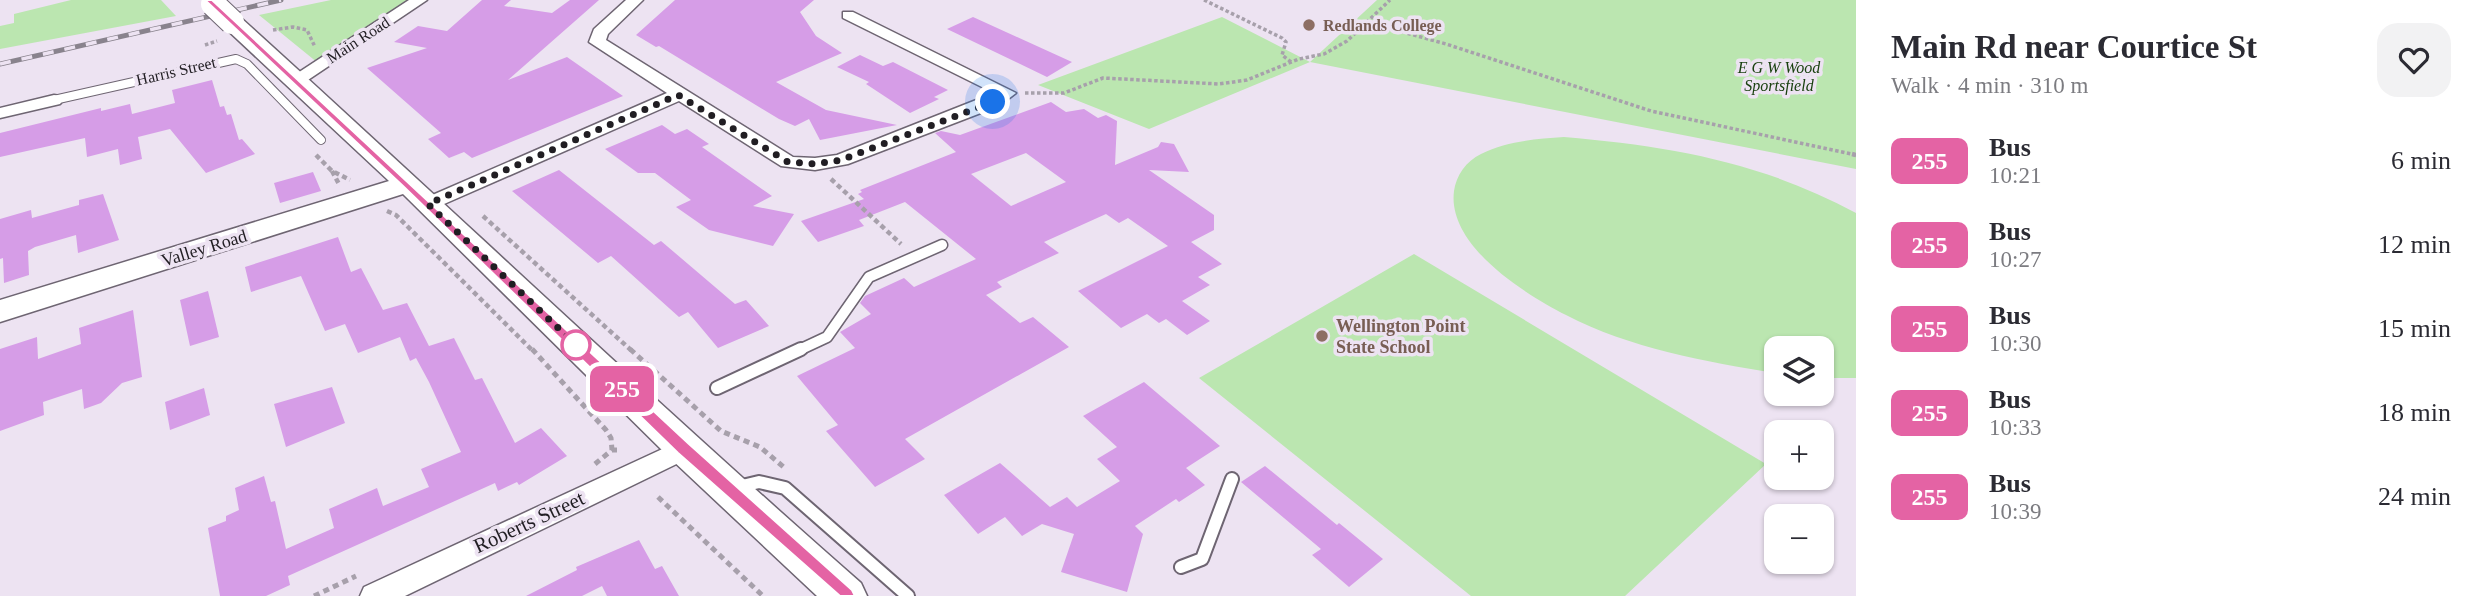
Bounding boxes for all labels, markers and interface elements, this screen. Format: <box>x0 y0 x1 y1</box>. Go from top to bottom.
street label: Main Road <box>323 13 393 67</box>
marker: Redlands College <box>1301 17 1317 33</box>
place label: Redlands College <box>1323 17 1442 35</box>
button: heart <box>2377 23 2451 97</box>
text: Main Rd near Courtice St <box>1891 29 2257 65</box>
street label: Harris Street <box>134 53 218 88</box>
park label: E G W Wood Sportsfield <box>1737 59 1821 95</box>
text: Walk · 4 min · 310 m <box>1891 73 2088 98</box>
your location <box>975 84 1010 119</box>
text: Bus <box>1989 133 2031 162</box>
text: 6 min <box>2391 146 2451 175</box>
text: 255 <box>1912 148 1948 174</box>
text: 10:21 <box>1989 163 2041 188</box>
text: Bus <box>1989 217 2031 246</box>
street label: Valley Road <box>159 226 249 270</box>
text: 12 min <box>2378 230 2451 259</box>
text: 255 <box>1912 232 1948 258</box>
text: 10:27 <box>1989 247 2041 272</box>
text: Bus <box>1989 301 2031 330</box>
text: 15 min <box>2378 314 2451 343</box>
place label: Wellington Point State School <box>1336 316 1466 357</box>
text: 255 <box>1912 316 1948 342</box>
marker: Wellington Point State School <box>1314 328 1330 344</box>
unlabelled marker <box>561 330 591 360</box>
text: 10:30 <box>1989 331 2041 356</box>
map controls <box>1764 336 1834 574</box>
button: layers <box>1764 336 1834 406</box>
line badge: 255 <box>582 366 662 412</box>
text: 255 <box>604 376 640 402</box>
text: Bus <box>1989 385 2031 414</box>
text: 18 min <box>2378 398 2451 427</box>
text: 255 <box>1912 400 1948 426</box>
text: 10:33 <box>1989 415 2041 440</box>
button: + <box>1764 420 1834 490</box>
text: Bus <box>1989 469 2031 498</box>
text: 24 min <box>2378 482 2451 511</box>
text: 255 <box>1912 484 1948 510</box>
street label: Roberts Street <box>470 486 588 558</box>
text: 10:39 <box>1989 499 2041 524</box>
button: − <box>1764 504 1834 574</box>

